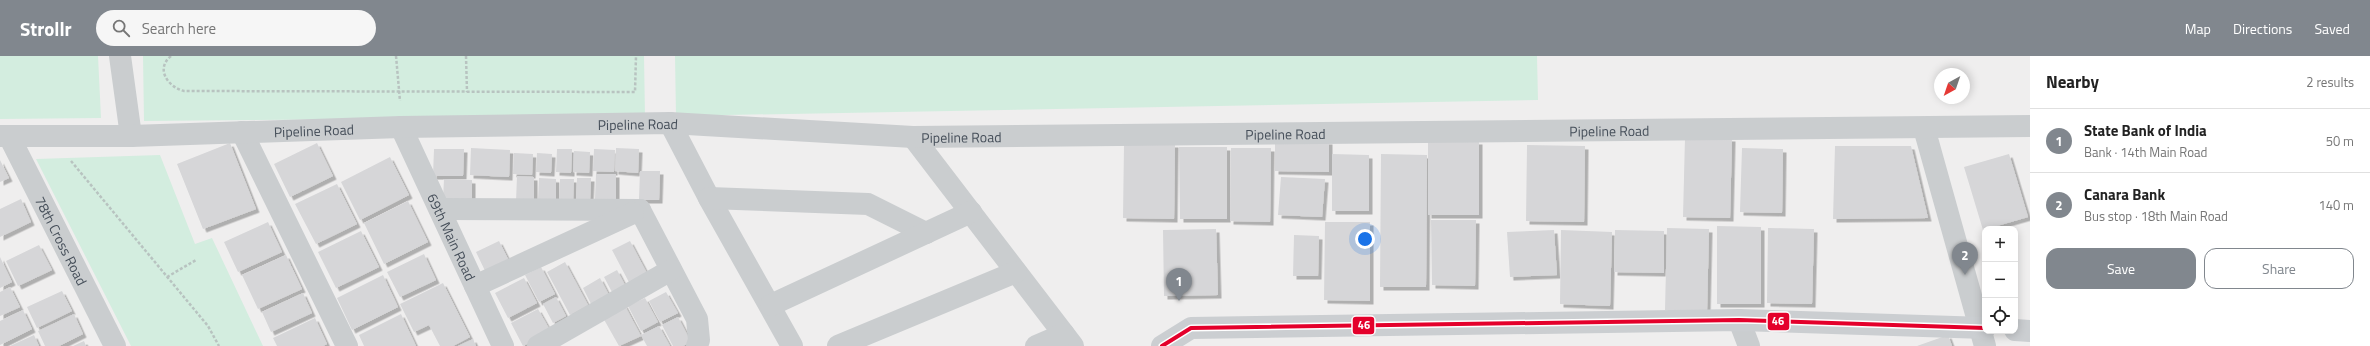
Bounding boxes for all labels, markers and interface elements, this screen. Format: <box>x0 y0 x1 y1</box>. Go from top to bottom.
search box <box>96 10 376 46</box>
text: Strollr <box>20 14 72 43</box>
icon: search <box>110 17 132 39</box>
text: Search here <box>142 17 216 40</box>
text: Map <box>2185 18 2211 39</box>
text: Directions <box>2233 18 2292 39</box>
text: Saved <box>2314 18 2350 39</box>
north arrow <box>1934 68 1970 104</box>
text: Nearby <box>2046 69 2099 95</box>
text: 2 results <box>2306 72 2354 92</box>
street label: Pipeline Road <box>598 112 679 135</box>
street label: Pipeline Road <box>273 118 354 142</box>
street label: Pipeline Road <box>1569 119 1650 141</box>
text: State Bank of India <box>2084 119 2207 142</box>
street label: Pipeline Road <box>1245 122 1326 144</box>
street label: Pipeline Road <box>921 126 1002 147</box>
text: 1 <box>2055 131 2063 151</box>
text: 50 m <box>2326 131 2354 151</box>
text: Bank · 14th Main Road <box>2084 142 2208 162</box>
text: Canara Bank <box>2084 183 2165 206</box>
street label: 69th Main Road <box>423 190 481 284</box>
street label: 78th Cross Road <box>30 192 93 289</box>
text: 2 <box>2055 195 2063 215</box>
text: 140 m <box>2318 195 2354 215</box>
text: Bus stop · 18th Main Road <box>2084 206 2228 226</box>
map controls <box>1982 226 2018 334</box>
button: + <box>1982 226 2018 262</box>
your location <box>1355 229 1375 249</box>
pin: 2 <box>1952 242 1978 275</box>
button: Save <box>2046 248 2196 289</box>
button: Share <box>2204 248 2354 289</box>
button: − <box>1982 262 2018 298</box>
pin: 1 <box>1166 268 1192 301</box>
button: locate <box>1982 298 2018 334</box>
line badge: 46 <box>1767 312 1790 331</box>
text: 46 <box>1772 313 1784 329</box>
line badge: 46 <box>1352 316 1375 335</box>
text: 46 <box>1358 317 1370 333</box>

